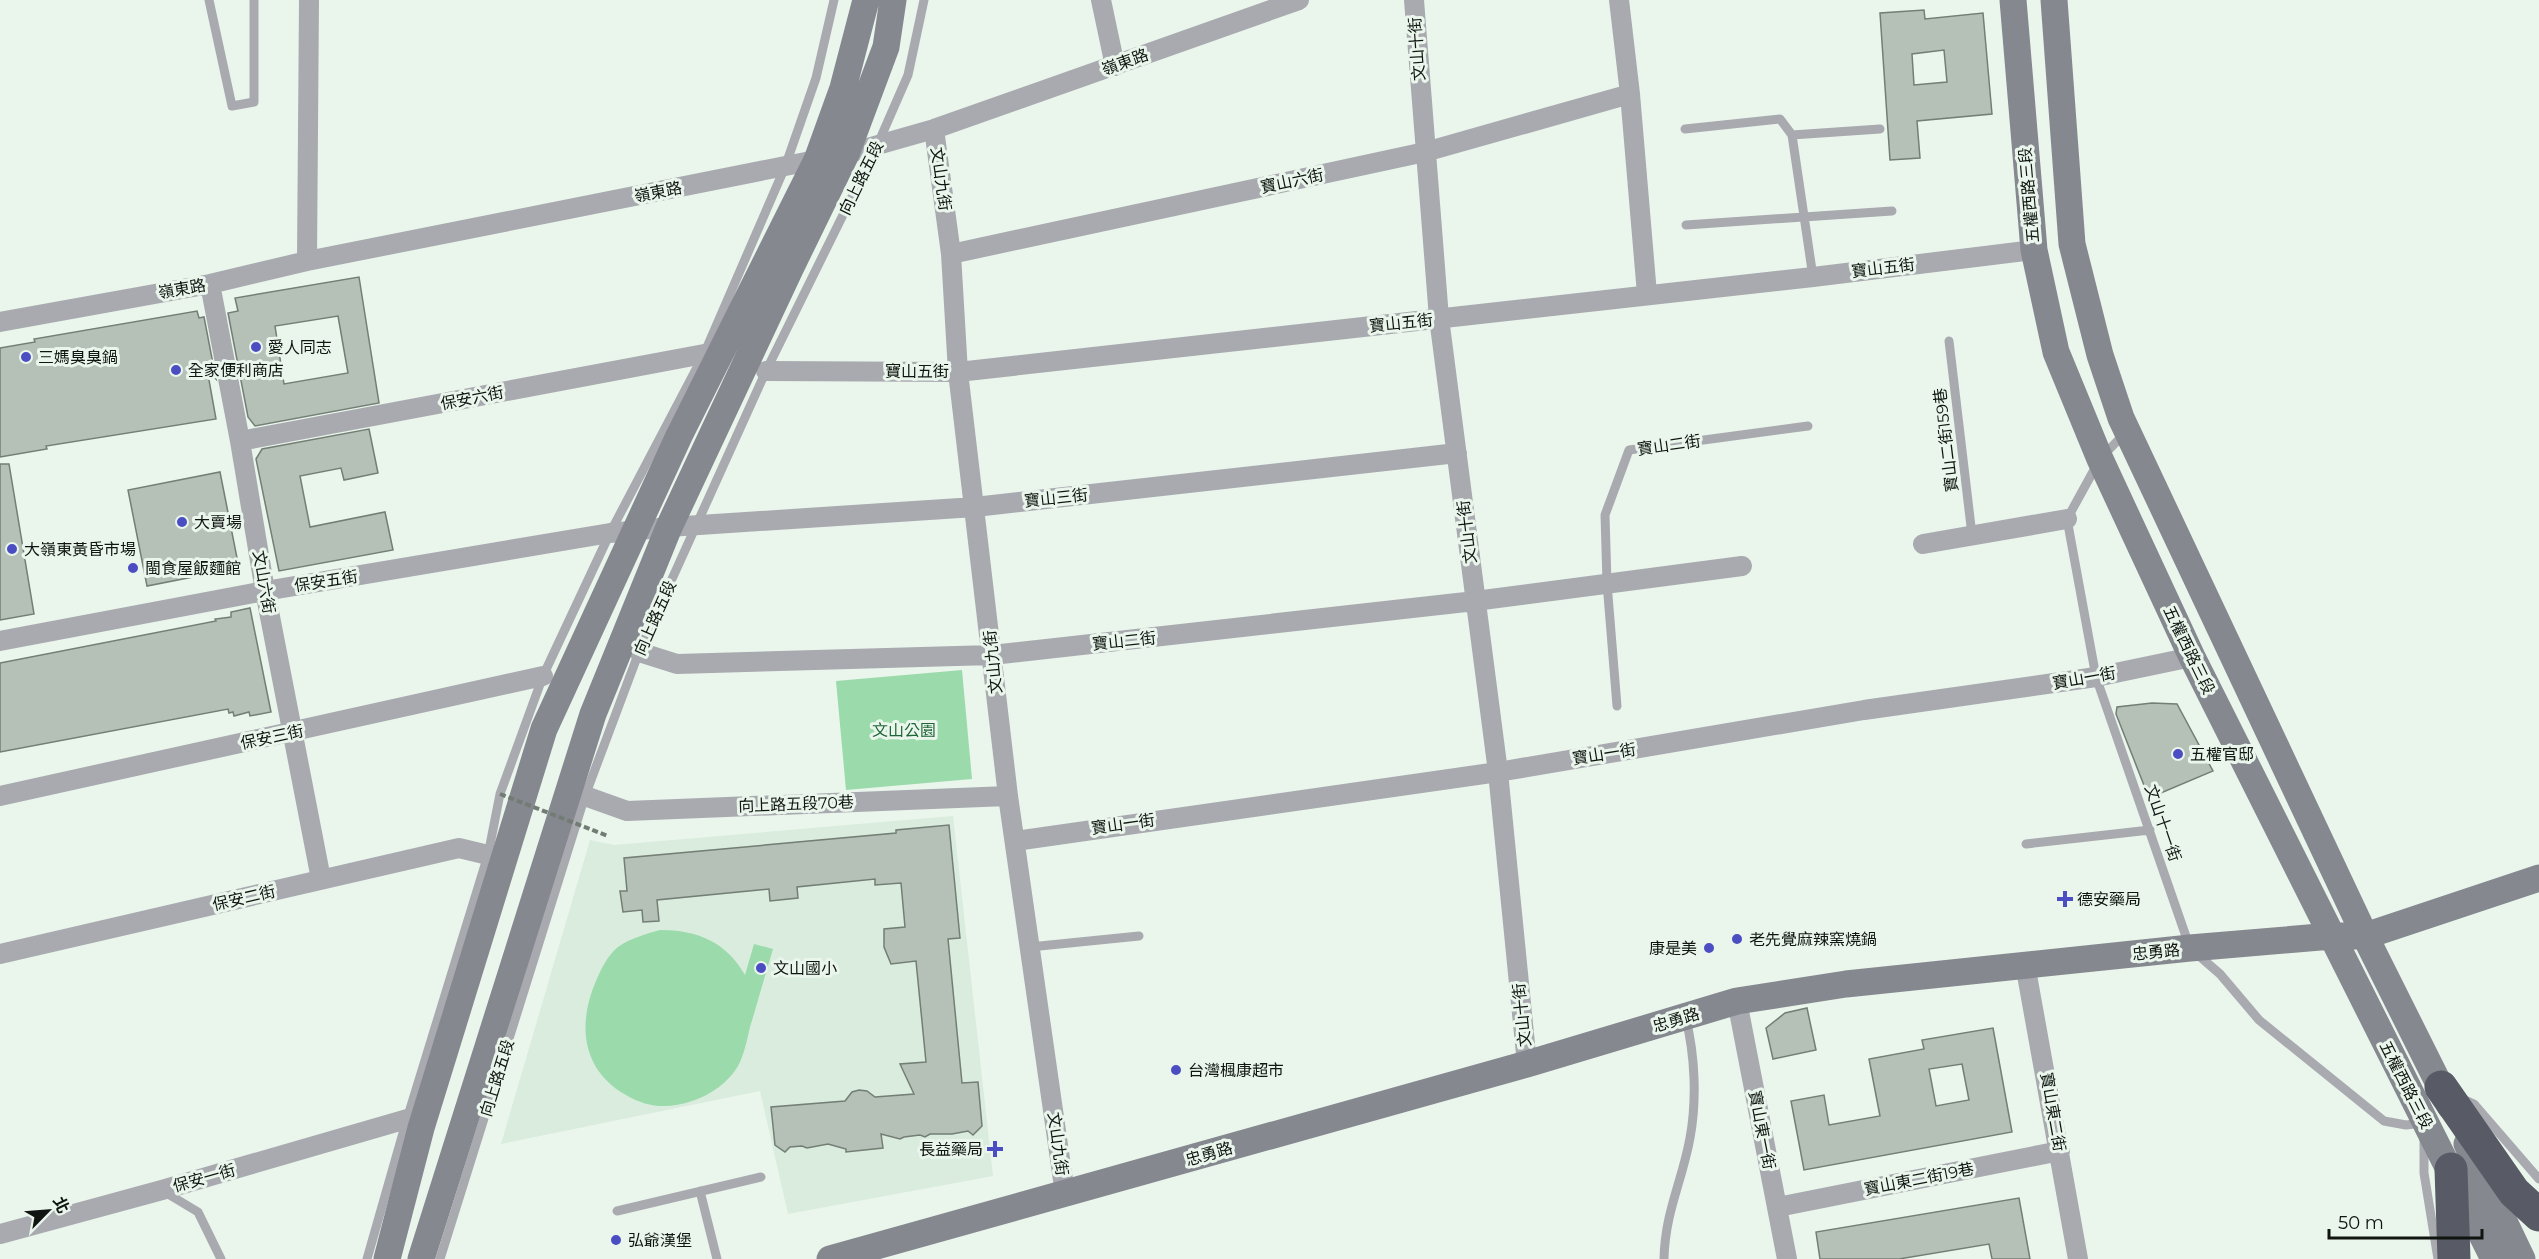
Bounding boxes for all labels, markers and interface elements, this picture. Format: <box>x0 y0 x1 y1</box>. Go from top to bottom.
street label: 文山十街 <box>1405 16 1429 82</box>
street label: 嶺東路 <box>1099 45 1151 79</box>
street label: 向上路五段 <box>835 138 887 218</box>
street label: 文山九街 <box>927 146 955 212</box>
street label: 五權西路三段 <box>2015 146 2043 244</box>
street label: 寶山六街 <box>1259 165 1325 197</box>
street label: 嶺東路 <box>633 178 683 206</box>
street label: 寶山五街 <box>1850 255 1916 281</box>
street label: 嶺東路 <box>157 275 207 303</box>
street label: 寶山五街 <box>1368 310 1434 336</box>
place label: 愛人同志 <box>268 338 332 357</box>
marker: 愛人同志 <box>249 340 263 354</box>
place label: 三媽臭臭鍋 <box>38 348 118 367</box>
marker: 三媽臭臭鍋 <box>19 350 33 364</box>
place label: 全家便利商店 <box>188 361 284 380</box>
street label: 寶山五街 <box>885 362 949 381</box>
marker: 全家便利商店 <box>169 363 183 377</box>
street label: 保安六街 <box>439 383 505 413</box>
street label: 寶山二街159巷 <box>1930 387 1962 493</box>
street label: 寶山二街 <box>1636 431 1702 459</box>
street label: 寶山三街 <box>1023 485 1089 511</box>
street label: 文山十街 <box>1454 499 1480 565</box>
place label: 大賣場 <box>194 513 242 532</box>
marker: 大賣場 <box>175 515 189 529</box>
place label: 大嶺東黃昏市場 <box>24 540 136 559</box>
marker: 大嶺東黃昏市場 <box>5 542 19 556</box>
street label: 文山六街 <box>249 549 279 615</box>
place label: 閩食屋飯麵館 <box>145 559 241 578</box>
marker: 閩食屋飯麵館 <box>126 561 140 575</box>
street label: 保安五街 <box>293 567 359 595</box>
street label: 向上路五段 <box>630 578 680 658</box>
street label: 五權西路三段 <box>2159 603 2219 697</box>
street label: 寶山二街 <box>1091 628 1157 654</box>
street label: 文山九街 <box>980 629 1006 695</box>
street label: 寶山一街 <box>2051 663 2117 693</box>
street label: 保安三街 <box>239 721 305 753</box>
park label: 文山公園 <box>872 721 936 740</box>
street label: 寶山一街 <box>1571 740 1637 768</box>
place label: 五權官邸 <box>2190 745 2254 764</box>
marker: 五權官邸 <box>2171 747 2185 761</box>
street label: 文山十一街 <box>2141 782 2185 864</box>
street label: 向上路五段70巷 <box>738 792 854 816</box>
street label: 寶山一街 <box>1090 810 1156 838</box>
street label: 保安二街 <box>211 882 277 914</box>
place label: 德安藥局 <box>2077 890 2141 909</box>
marker: 德安藥局 <box>2058 892 2072 906</box>
place label: 老先覺麻辣窯燒鍋 <box>1749 930 1877 949</box>
marker: 老先覺麻辣窯燒鍋 <box>1730 932 1744 946</box>
place label: 康是美 <box>1649 939 1697 958</box>
street label: 忠勇路 <box>2131 940 2181 964</box>
marker: 康是美 <box>1702 941 1716 955</box>
place label: 文山國小 <box>773 959 837 978</box>
marker: 文山國小 <box>754 961 768 975</box>
street label: 文山十街 <box>1509 982 1535 1048</box>
street label: 忠勇路 <box>1650 1004 1702 1036</box>
street label: 向上路五段 <box>476 1037 518 1119</box>
street label: 五權西路三段 <box>2376 1038 2436 1132</box>
place label: 台灣楓康超市 <box>1188 1061 1284 1080</box>
marker: 台灣楓康超市 <box>1169 1063 1183 1077</box>
street label: 寶山東二街 <box>2037 1071 2069 1153</box>
street label: 寶山東一街 <box>1745 1089 1779 1171</box>
street label: 文山九街 <box>1044 1111 1072 1177</box>
street label: 忠勇路 <box>1183 1138 1235 1170</box>
place label: 長益藥局 <box>919 1140 983 1159</box>
marker: 長益藥局 <box>988 1142 1002 1156</box>
street label: 寶山東二街19巷 <box>1862 1159 1976 1199</box>
street label: 保安一街 <box>171 1160 237 1196</box>
north arrow <box>18 1181 78 1241</box>
text: 北 <box>49 1194 73 1216</box>
scale bar <box>2329 1202 2482 1240</box>
text: 50 m <box>2338 1212 2384 1234</box>
place label: 弘爺漢堡 <box>628 1231 692 1250</box>
marker: 弘爺漢堡 <box>609 1233 623 1247</box>

